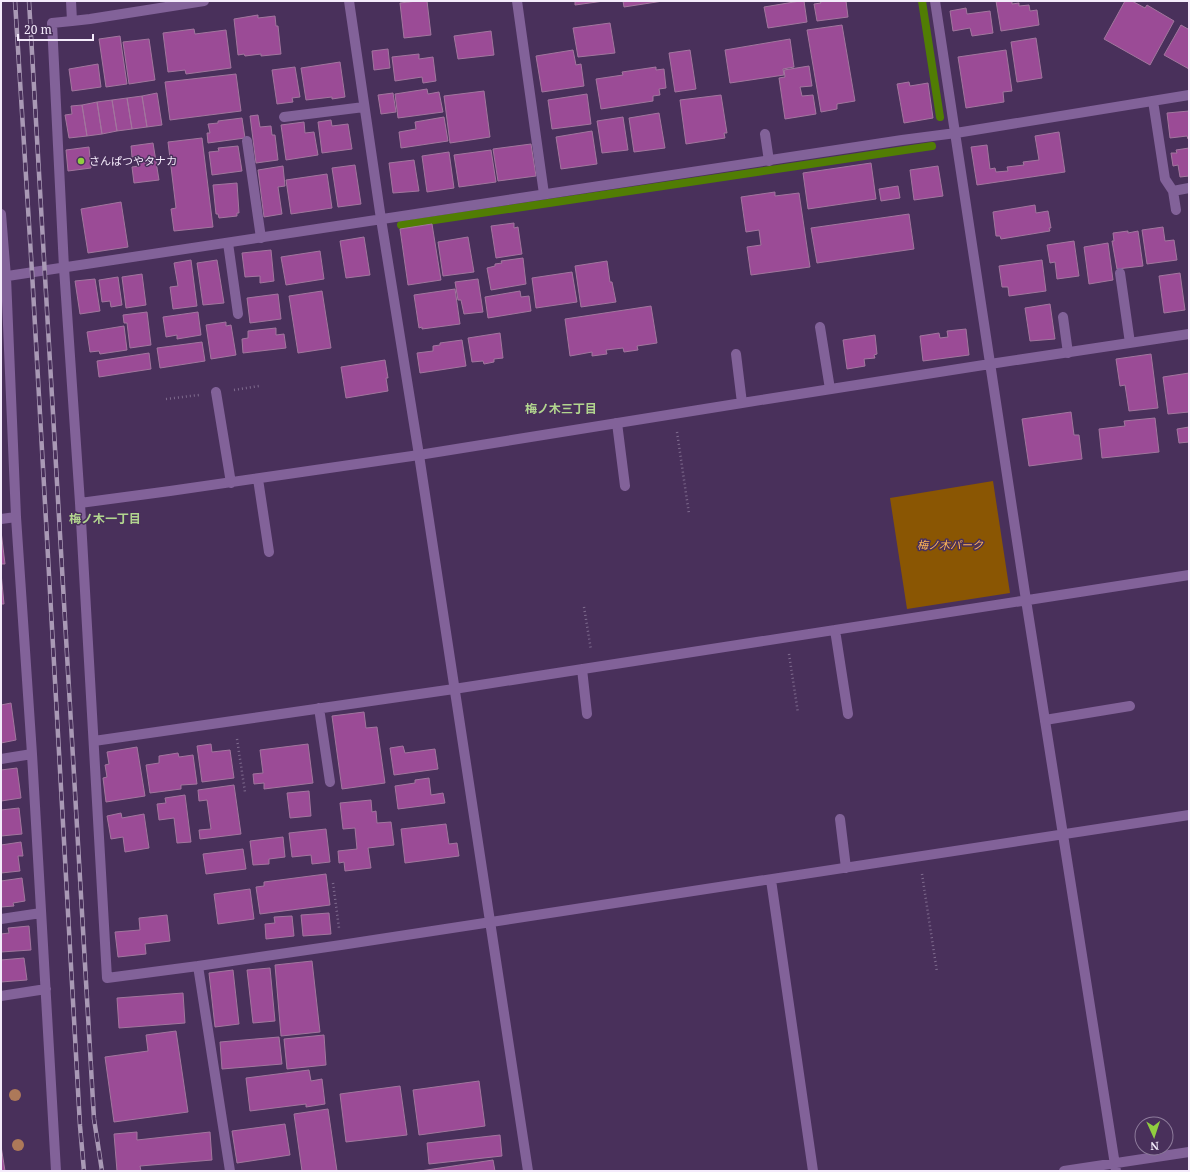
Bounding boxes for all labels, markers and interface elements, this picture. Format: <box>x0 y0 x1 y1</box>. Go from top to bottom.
scale bar <box>18 16 93 42</box>
text: 20 m <box>24 21 52 38</box>
place label: さんぱつやタナカ <box>89 153 177 168</box>
marker: さんぱつやタナカ <box>76 156 86 166</box>
district label: 梅ノ木三丁目 <box>525 400 597 417</box>
district label: 梅ノ木一丁目 <box>69 510 141 527</box>
park label: 梅ノ木パーク <box>917 537 984 552</box>
north arrow <box>1134 1116 1174 1156</box>
text: N <box>1149 1139 1159 1154</box>

